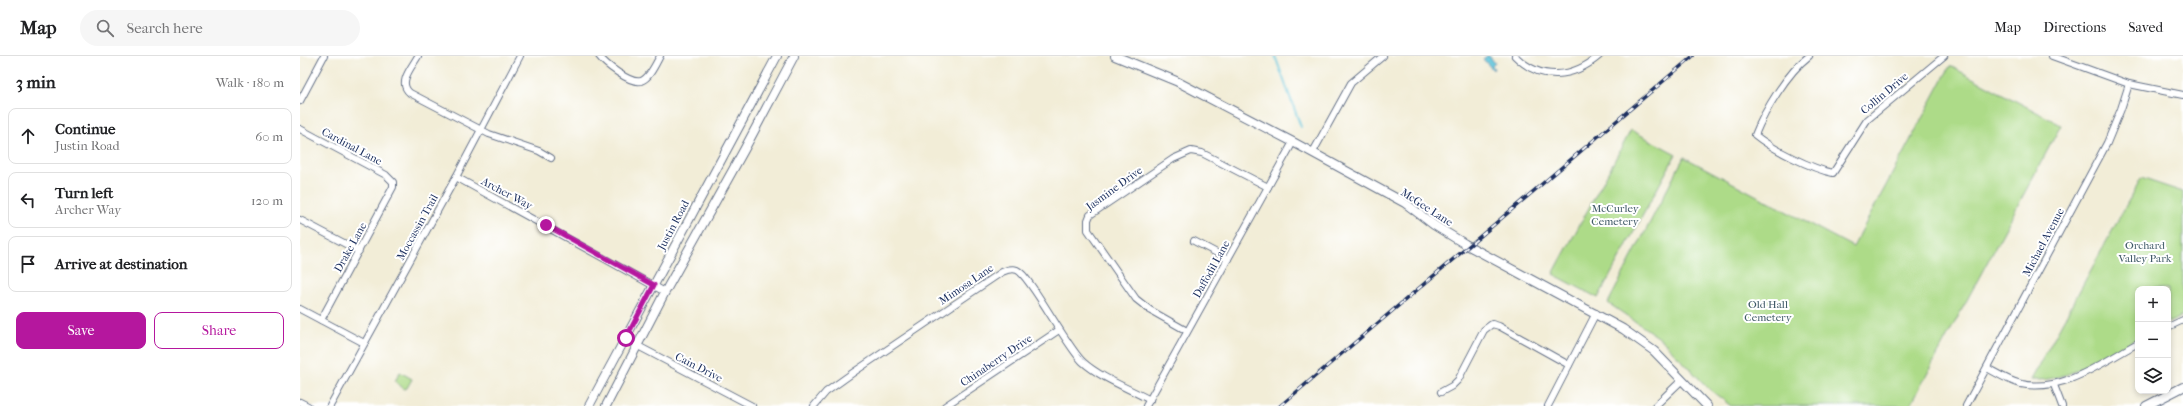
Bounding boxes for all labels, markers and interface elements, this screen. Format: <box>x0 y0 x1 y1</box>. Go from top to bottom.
search box <box>80 10 360 46</box>
text: Map <box>20 17 56 39</box>
icon: search <box>94 17 116 39</box>
text: Search here <box>126 19 203 37</box>
text: Map <box>1994 19 2021 36</box>
text: Directions <box>2043 19 2106 36</box>
text: Saved <box>2128 19 2163 36</box>
street label: Collin Drive <box>1858 69 1911 117</box>
text: 3 min <box>16 72 56 92</box>
text: Walk · 180 m <box>216 75 284 90</box>
text: Continue <box>55 120 115 138</box>
icon: ahead <box>17 125 39 147</box>
street label: Cardinal Lane <box>319 125 385 168</box>
text: 60 m <box>255 129 283 144</box>
text: Justin Road <box>55 138 120 153</box>
street label: Jasmine Drive <box>1083 163 1145 214</box>
street label: Archer Way <box>478 174 536 213</box>
text: Turn left <box>55 184 113 202</box>
street label: McGee Lane <box>1398 186 1456 229</box>
icon: left <box>17 189 39 211</box>
street label: Moccassin Trail <box>394 192 441 262</box>
text: 120 m <box>251 193 283 208</box>
street label: Justin Road <box>654 197 692 253</box>
text: Archer Way <box>55 202 121 217</box>
park label: McCurley Cemetery <box>1591 202 1640 228</box>
street label: Michael Avenue <box>2020 205 2067 279</box>
route end <box>537 216 555 234</box>
street label: Drake Lane <box>331 220 370 274</box>
street label: Daffodil Lane <box>1190 238 1233 300</box>
park label: Orchard Valley Park <box>2118 239 2172 265</box>
icon: arrive <box>17 253 39 275</box>
text: Arrive at destination <box>55 255 187 273</box>
street label: Mimosa Lane <box>937 261 996 307</box>
map controls <box>2135 286 2171 394</box>
button: + <box>2135 286 2171 322</box>
park label: Old Hall Cemetery <box>1744 298 1793 324</box>
button: Save <box>16 312 146 349</box>
button: Share <box>154 312 284 349</box>
button: − <box>2135 322 2171 358</box>
route start <box>617 329 635 347</box>
street label: Chinaberry Drive <box>958 331 1035 389</box>
street label: Cain Drive <box>673 350 725 385</box>
button: layers <box>2135 358 2171 394</box>

